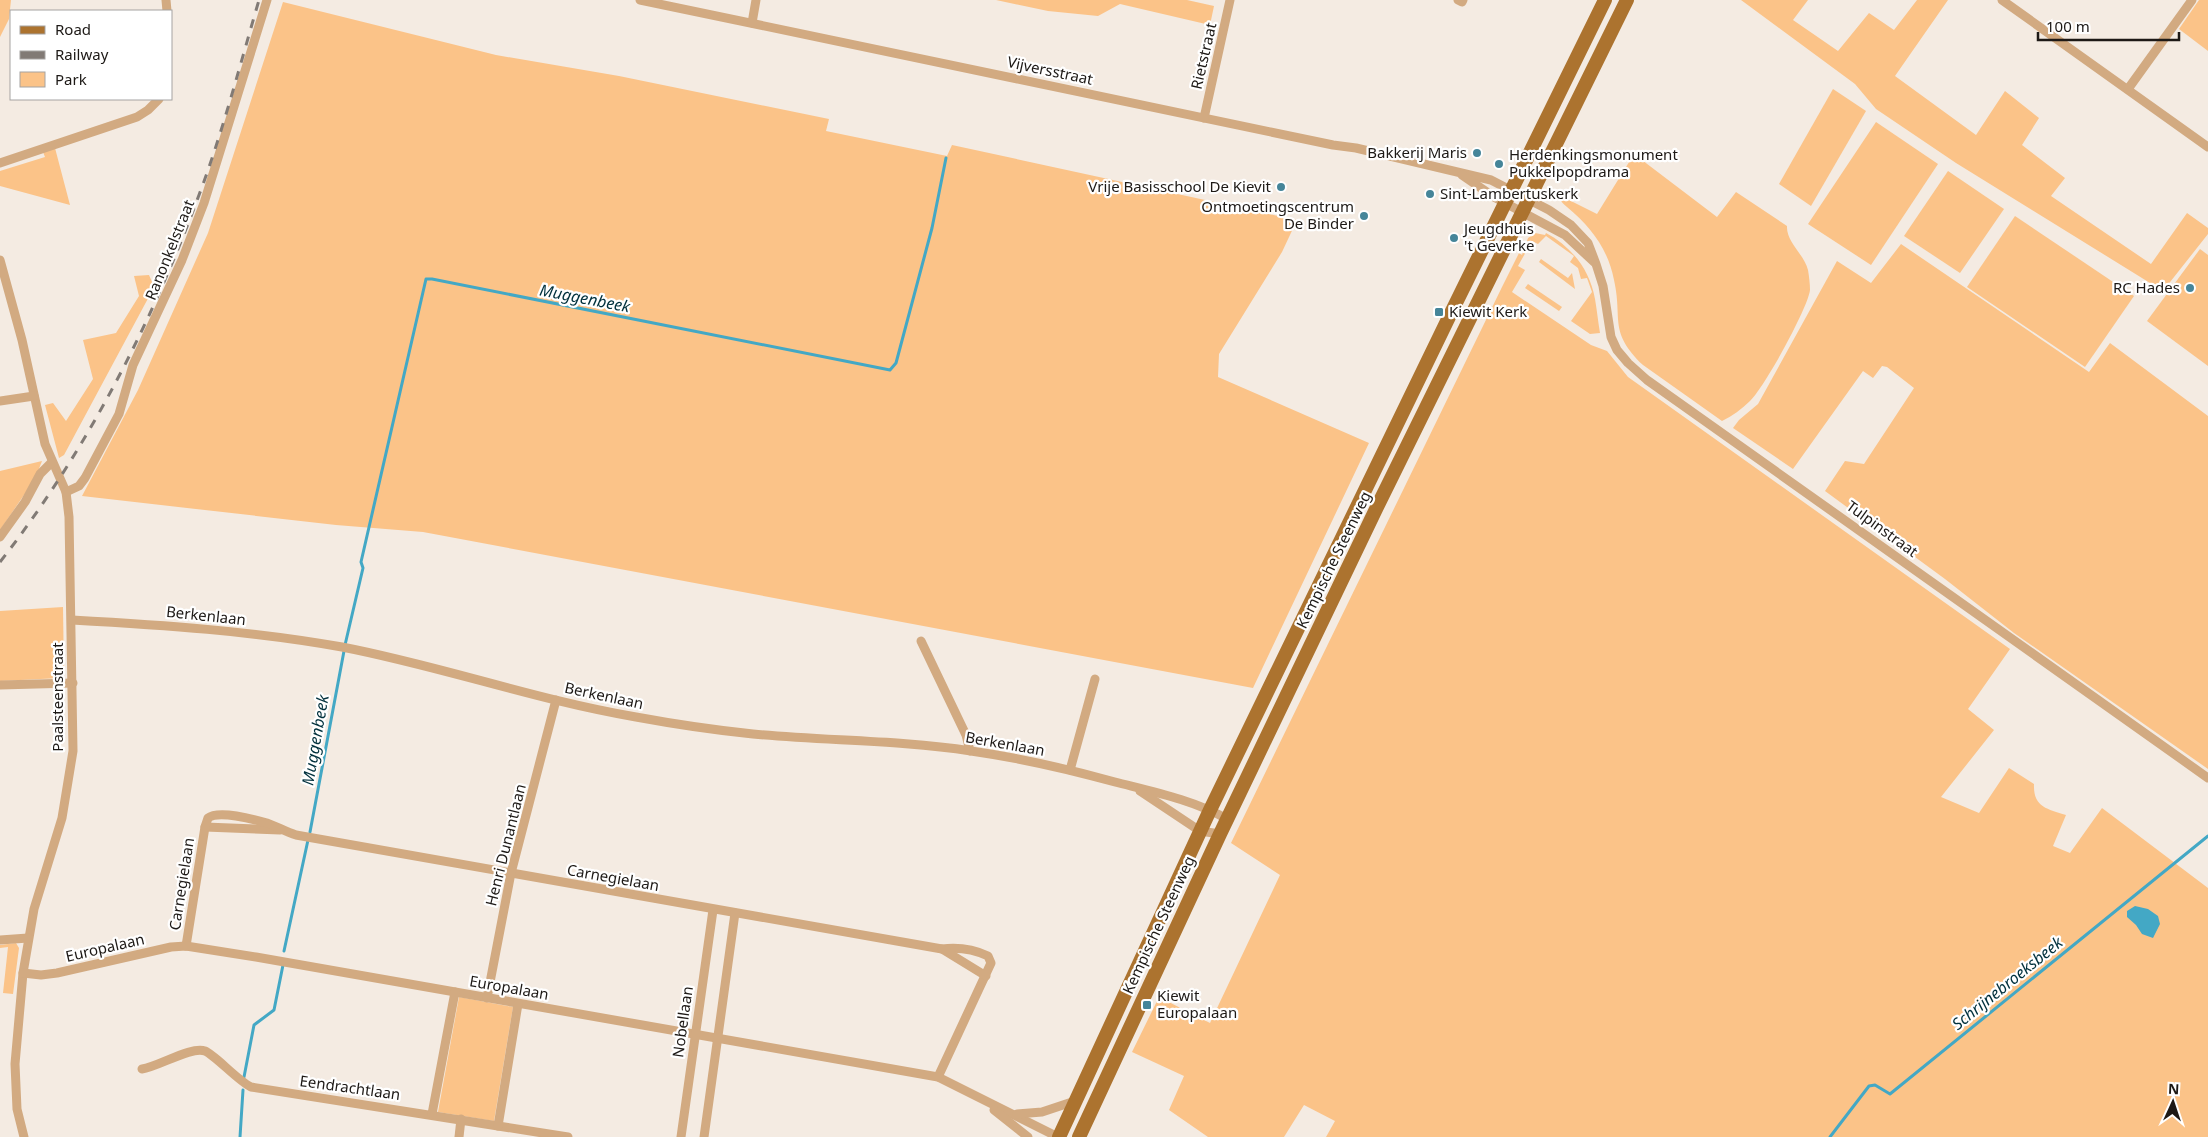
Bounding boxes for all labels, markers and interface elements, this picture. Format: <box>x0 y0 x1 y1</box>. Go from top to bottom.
legend <box>10 10 172 100</box>
scale bar <box>2038 10 2179 42</box>
text: 100 m <box>2046 16 2090 36</box>
text: Road <box>55 19 91 39</box>
street label: Rietstraat <box>1186 20 1221 91</box>
text: Railway <box>55 44 109 64</box>
street label: Vijversstraat <box>1006 51 1095 89</box>
text: Park <box>55 69 87 89</box>
place label: Bakkerij Maris <box>1367 142 1467 162</box>
place label: Herdenkingsmonument Pukkelpopdrama <box>1509 144 1678 181</box>
marker: Bakkerij Maris <box>1471 147 1483 159</box>
marker: Herdenkingsmonument Pukkelpopdrama <box>1493 158 1505 170</box>
place label: Vrije Basisschool De Kievit <box>1088 176 1272 196</box>
marker: Vrije Basisschool De Kievit <box>1275 181 1287 193</box>
place label: Sint-Lambertuskerk <box>1440 183 1578 203</box>
marker: Sint-Lambertuskerk <box>1424 188 1436 200</box>
street label: Ranonkelstraat <box>140 196 198 303</box>
place label: Ontmoetingscentrum De Binder <box>1201 196 1354 233</box>
marker: Ontmoetingscentrum De Binder <box>1358 210 1370 222</box>
place label: Jeugdhuis 't Geverke <box>1462 218 1535 255</box>
marker: Jeugdhuis 't Geverke <box>1448 232 1460 244</box>
place label: RC Hades <box>2113 277 2180 297</box>
water label: Muggenbeek <box>538 278 633 318</box>
marker: RC Hades <box>2184 282 2196 294</box>
place label: Kiewit Kerk <box>1449 301 1527 321</box>
marker: Kiewit Kerk <box>1433 306 1445 318</box>
street label: Kempische Steenweg <box>1291 488 1375 631</box>
street label: Tulpinstraat <box>1843 495 1923 561</box>
street label: Berkenlaan <box>165 601 247 629</box>
street label: Paalsteenstraat <box>47 642 67 752</box>
street label: Berkenlaan <box>563 677 645 713</box>
water label: Muggenbeek <box>296 692 334 787</box>
street label: Berkenlaan <box>964 726 1046 760</box>
street label: Henri Dunantlaan <box>480 782 530 908</box>
street label: Carnegielaan <box>164 836 198 932</box>
street label: Kempische Steenweg <box>1117 852 1199 997</box>
street label: Carnegielaan <box>565 859 661 895</box>
street label: Europalaan <box>63 928 146 966</box>
water label: Schrijnebroeksbeek <box>1947 931 2068 1035</box>
street label: Europalaan <box>468 970 550 1004</box>
street label: Nobellaan <box>667 985 697 1059</box>
place label: Kiewit Europalaan <box>1157 985 1237 1022</box>
marker: Kiewit Europalaan <box>1141 999 1153 1011</box>
street label: Eendrachtlaan <box>299 1070 402 1104</box>
north arrow <box>2148 1077 2198 1127</box>
text: N <box>2168 1079 2180 1098</box>

